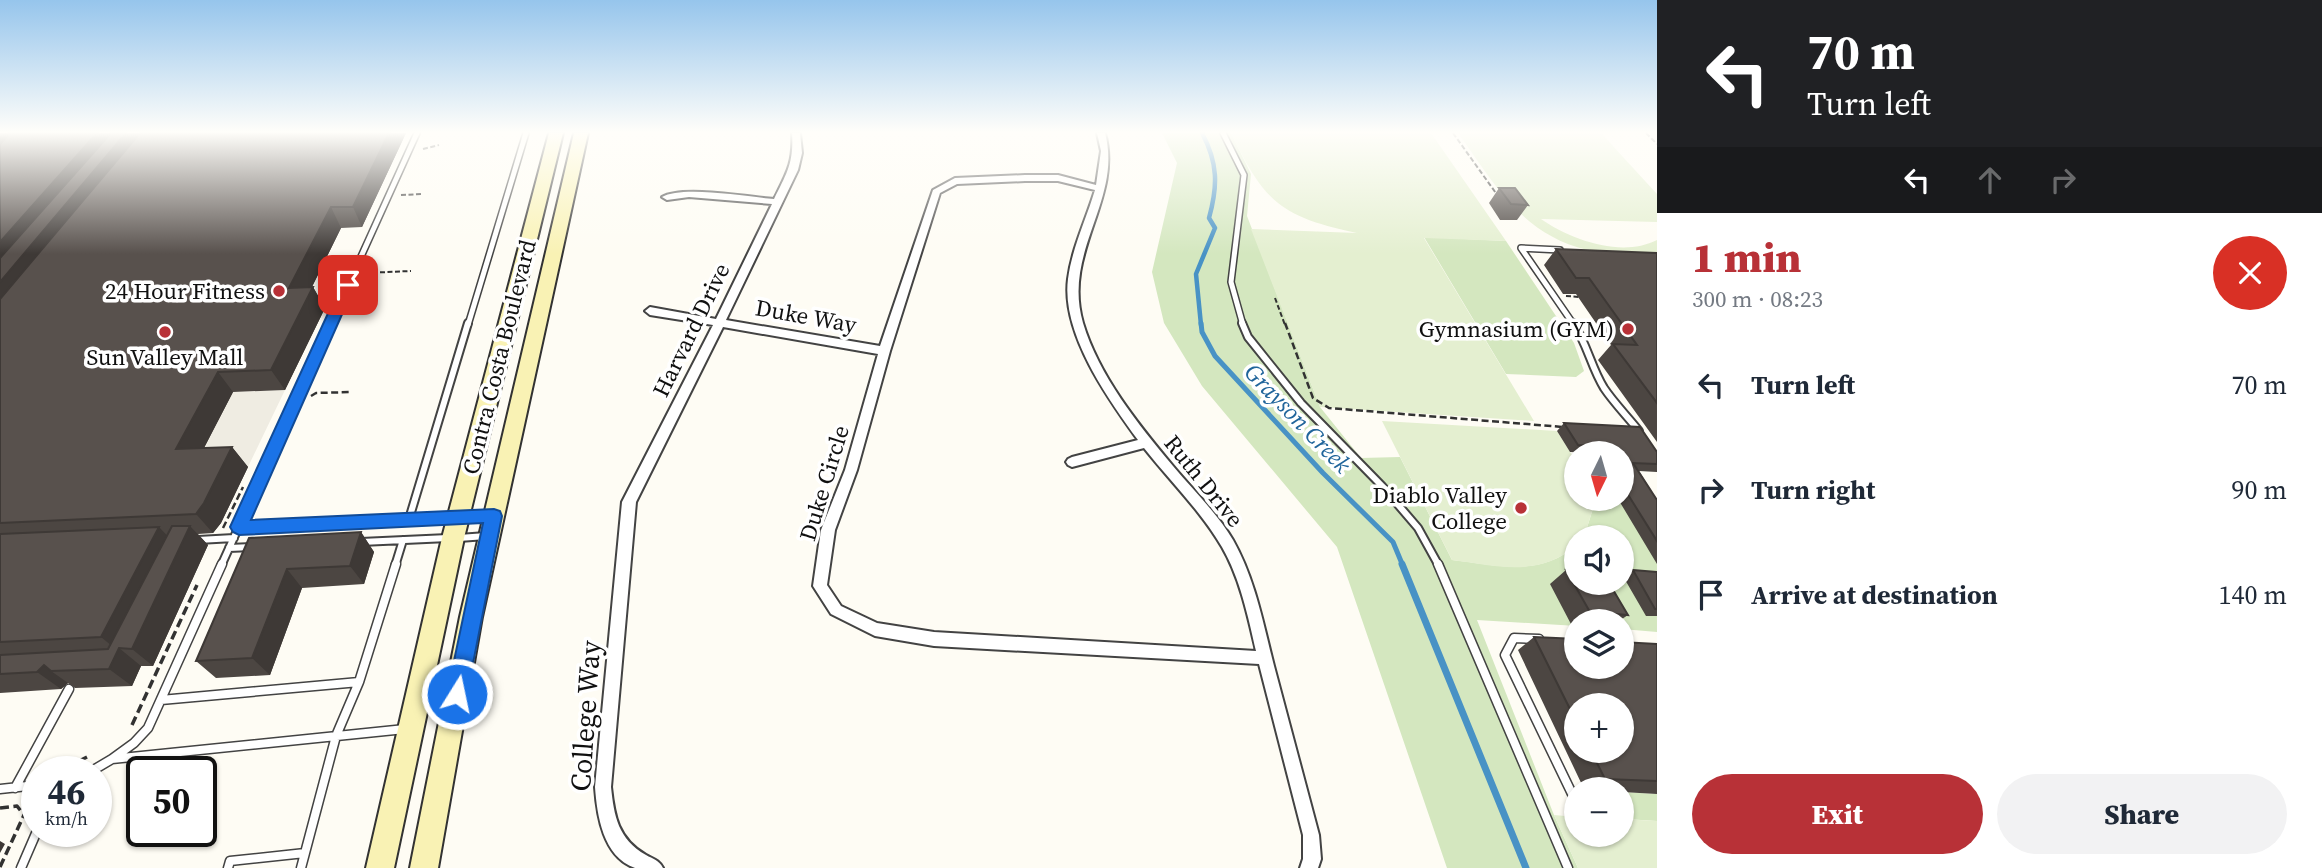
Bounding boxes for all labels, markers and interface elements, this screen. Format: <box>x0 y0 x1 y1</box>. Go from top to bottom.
text: 70 m <box>1807 18 1915 85</box>
icon: left <box>1692 28 1783 119</box>
text: Turn left <box>1807 82 1931 126</box>
icon: left <box>1898 161 1936 199</box>
icon: ahead <box>1971 161 2009 199</box>
icon: right <box>2044 161 2082 199</box>
text: 1 min <box>1692 228 1802 286</box>
street label: Contra Costa Boulevard <box>454 236 544 478</box>
button: close <box>2213 236 2287 310</box>
pin <box>318 255 378 315</box>
street label: Harvard Drive <box>645 258 737 402</box>
icon: arrive <box>329 266 367 304</box>
place label: 24 Hour Fitness <box>105 275 265 307</box>
marker: 24 Hour Fitness <box>271 283 287 299</box>
text: 300 m · 08:23 <box>1692 283 1823 315</box>
street label: Duke Way <box>753 291 859 341</box>
place label: Gymnasium (GYM) <box>1419 313 1614 345</box>
marker: Gymnasium (GYM) <box>1620 321 1636 337</box>
marker: Sun Valley Mall <box>157 324 173 340</box>
place label: Sun Valley Mall <box>87 341 244 373</box>
water label: Grayson Creek <box>1237 356 1359 481</box>
icon: left <box>1692 366 1730 404</box>
text: Turn left <box>1751 367 1855 403</box>
text: 70 m <box>2232 367 2287 403</box>
street label: Duke Circle <box>791 421 857 545</box>
street label: Ruth Drive <box>1157 428 1251 534</box>
north arrow <box>1564 441 1634 511</box>
map controls <box>1564 441 1634 847</box>
icon: right <box>1692 471 1730 509</box>
text: Turn right <box>1751 472 1875 508</box>
text: 90 m <box>2232 472 2287 508</box>
place label: Diablo Valley College <box>1373 479 1507 537</box>
marker: Diablo Valley College <box>1513 500 1529 516</box>
button: sound <box>1564 525 1634 595</box>
icon: arrive <box>1692 576 1730 614</box>
text: Arrive at destination <box>1751 577 1998 613</box>
text: 140 m <box>2219 577 2287 613</box>
button: layers <box>1564 609 1634 679</box>
street label: College Way <box>561 639 609 793</box>
position arrow <box>420 657 494 731</box>
button: + <box>1564 693 1634 763</box>
speed limit sign: 50 <box>126 756 217 847</box>
text: 46 <box>48 768 85 816</box>
button: Exit <box>1692 774 1983 854</box>
button: Share <box>1997 774 2287 854</box>
button: − <box>1564 777 1634 847</box>
text: km/h <box>45 806 88 831</box>

